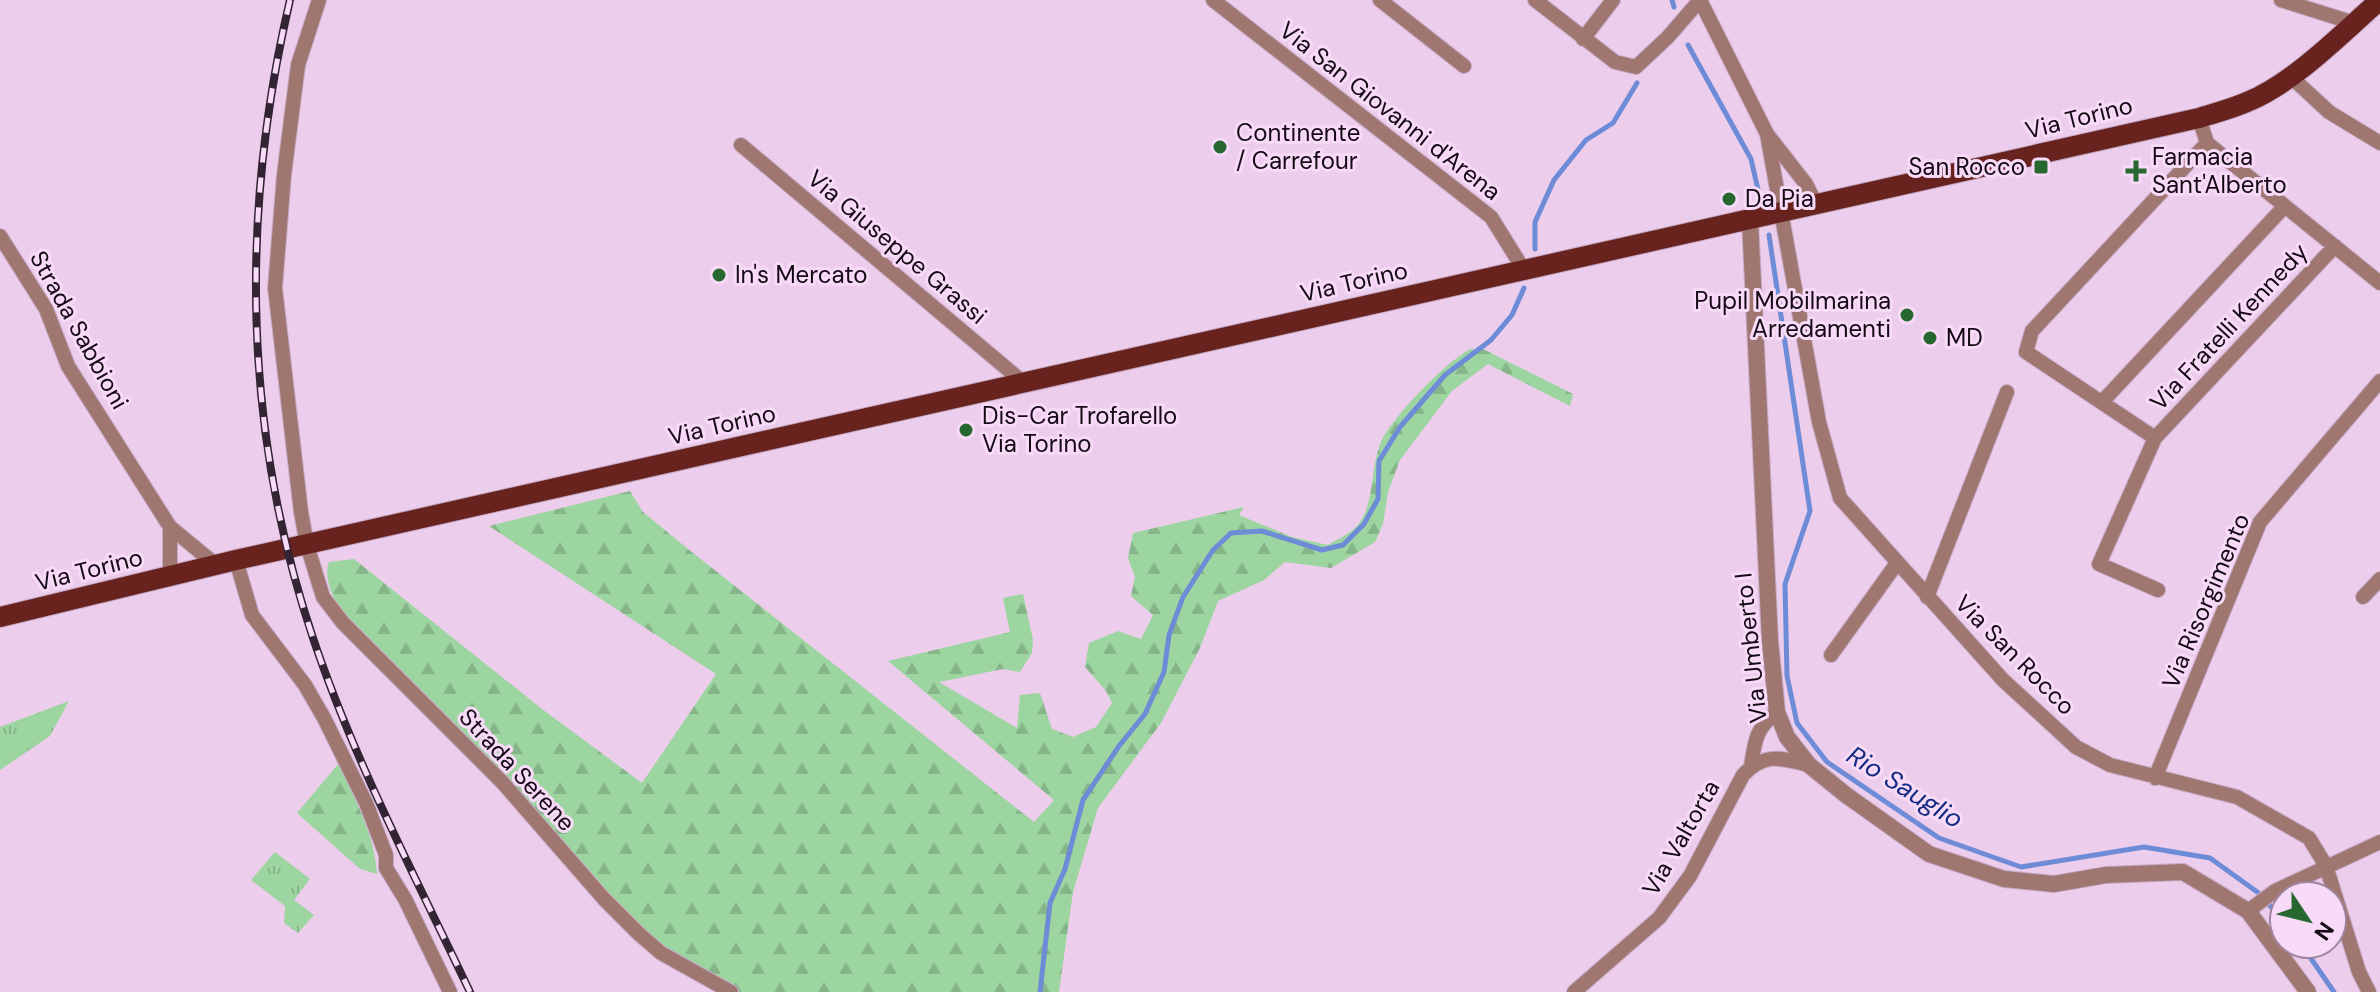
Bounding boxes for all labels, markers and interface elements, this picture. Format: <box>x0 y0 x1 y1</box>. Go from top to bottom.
street label: Via San Giovanni d'Arena <box>1273 14 1507 207</box>
street label: Via Torino <box>2022 89 2136 146</box>
place label: Continente / Carrefour <box>1236 117 1360 176</box>
marker: Continente / Carrefour <box>1211 138 1229 156</box>
place label: Farmacia Sant'Alberto <box>2152 141 2287 200</box>
place label: San Rocco <box>1908 151 2025 182</box>
marker: San Rocco <box>2032 158 2050 176</box>
marker: Farmacia Sant'Alberto <box>2127 162 2145 180</box>
street label: Via Giuseppe Grassi <box>801 163 993 331</box>
place label: Da Pia <box>1745 183 1814 214</box>
marker: Da Pia <box>1720 190 1738 208</box>
street label: Via Fratelli Kennedy <box>2143 236 2314 417</box>
street label: Strada Sabbioni <box>23 245 136 414</box>
street label: Via Torino <box>1297 254 1411 309</box>
place label: In's Mercato <box>735 259 867 290</box>
marker: In's Mercato <box>710 266 728 284</box>
place label: Pupil Mobilmarina Arredamenti <box>1694 285 1891 344</box>
marker: Pupil Mobilmarina Arredamenti <box>1898 306 1916 324</box>
place label: MD <box>1946 322 1983 353</box>
marker: MD <box>1921 329 1939 347</box>
street label: Via Torino <box>665 397 779 452</box>
place label: Dis-Car Trofarello Via Torino <box>982 400 1177 459</box>
marker: Dis-Car Trofarello Via Torino <box>957 421 975 439</box>
street label: Via Risorgimento <box>2155 508 2256 693</box>
street label: Via Torino <box>32 541 146 598</box>
street label: Via Umberto I <box>1727 571 1774 725</box>
street label: Via San Rocco <box>1949 588 2082 721</box>
street label: Strada Serene <box>453 702 582 838</box>
water label: Rio Sauglio <box>1840 738 1970 836</box>
street label: Via Valtorta <box>1635 774 1726 901</box>
north arrow <box>2268 880 2348 960</box>
text: N <box>2307 916 2340 946</box>

